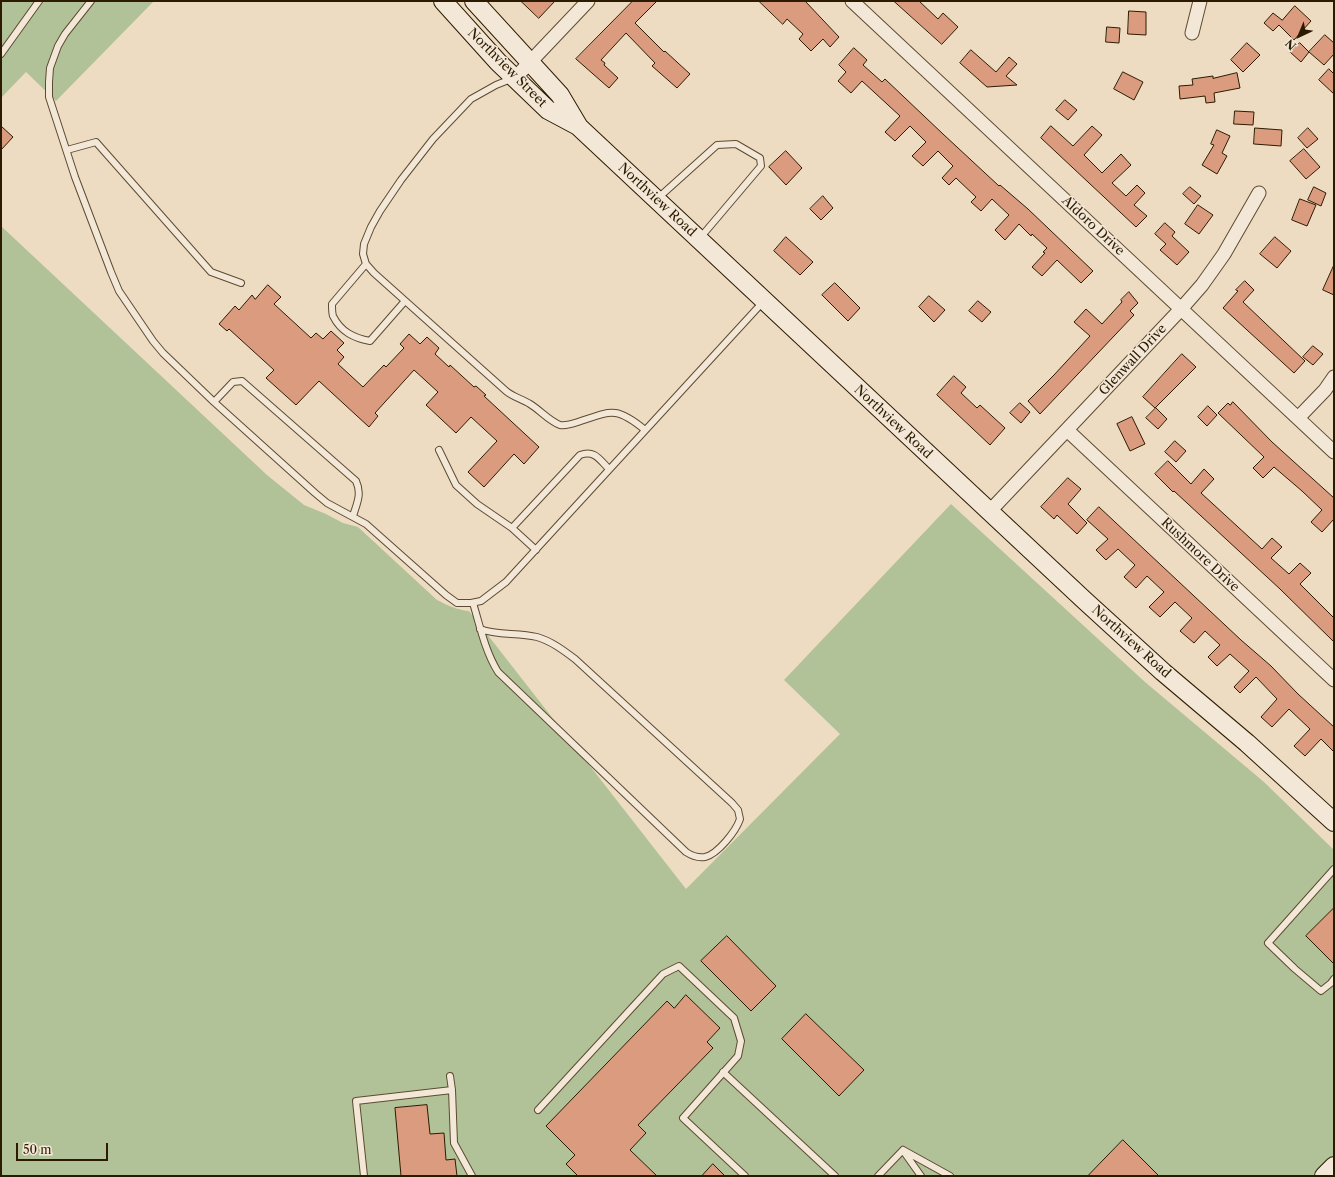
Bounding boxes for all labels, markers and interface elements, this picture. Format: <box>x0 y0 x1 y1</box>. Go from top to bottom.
north arrow <box>1279 16 1319 56</box>
street label: Northview Street <box>464 25 550 111</box>
text: N <box>1282 36 1299 53</box>
street label: Northview Road <box>615 160 699 240</box>
street label: Aldoro Drive <box>1058 193 1128 259</box>
street label: Glenwall Drive <box>1096 321 1170 399</box>
street label: Northview Road <box>851 382 935 462</box>
street label: Rushmore Drive <box>1158 515 1242 595</box>
street label: Northview Road <box>1088 603 1174 681</box>
scale bar <box>18 1135 110 1161</box>
text: 50 m <box>23 1142 52 1157</box>

